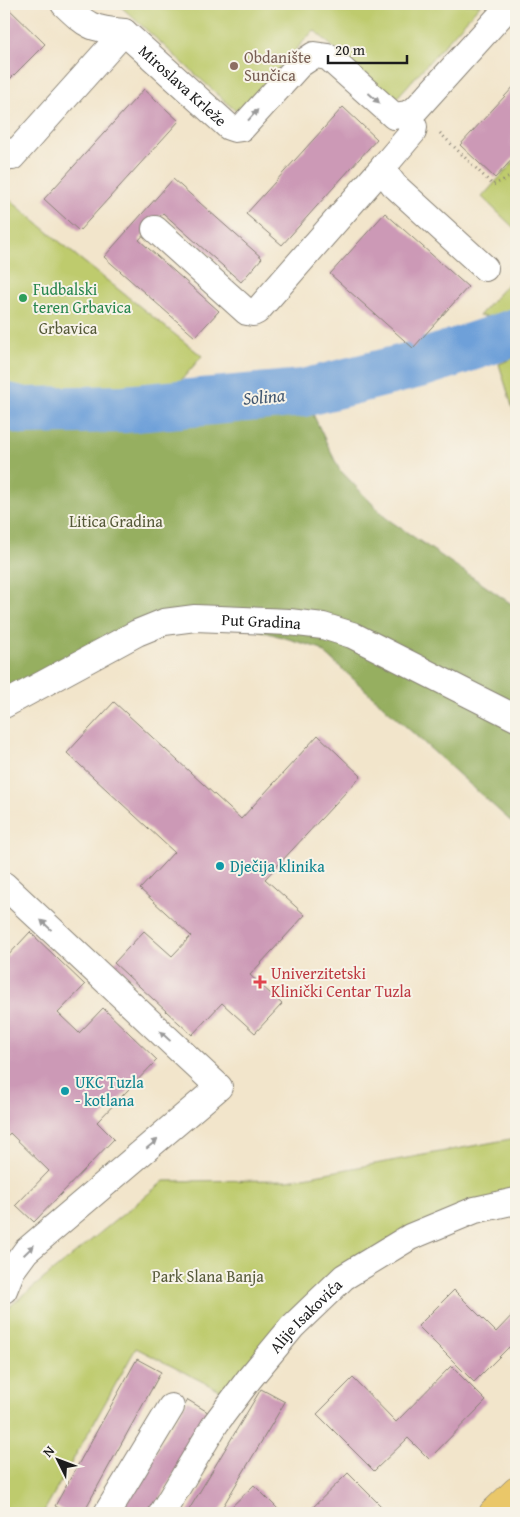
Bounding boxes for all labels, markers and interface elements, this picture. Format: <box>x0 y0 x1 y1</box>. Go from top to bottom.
scale bar <box>328 32 406 64</box>
street label: Miroslava Krleže <box>134 39 232 132</box>
text: 20 m <box>335 39 366 60</box>
place label: Obdanište Sunčica <box>244 45 311 87</box>
marker: Obdanište Sunčica <box>228 60 240 72</box>
one-way arrow <box>368 92 380 104</box>
one-way arrow <box>247 110 259 122</box>
place label: Fudbalski teren Grbavica <box>33 277 132 319</box>
marker: Fudbalski teren Grbavica <box>17 292 29 304</box>
park label: Grbavica <box>39 316 98 340</box>
water label: Solina <box>242 381 287 412</box>
park label: Litica Gradina <box>69 509 163 533</box>
street label: Put Gradina <box>221 607 303 635</box>
place label: Dječija klinika <box>230 854 325 878</box>
marker: Dječija klinika <box>214 860 226 872</box>
one-way arrow <box>40 919 52 931</box>
place label: Univerzitetski Klinički Centar Tuzla <box>271 961 412 1003</box>
marker: Univerzitetski Klinički Centar Tuzla <box>253 975 267 989</box>
one-way arrow <box>159 1030 171 1042</box>
place label: UKC Tuzla - kotlana <box>75 1070 144 1112</box>
marker: UKC Tuzla - kotlana <box>59 1085 71 1097</box>
one-way arrow <box>145 1138 158 1149</box>
one-way arrow <box>23 1244 35 1256</box>
park label: Park Slana Banja <box>152 1264 264 1288</box>
street label: Alije Isakovića <box>263 1273 348 1358</box>
north arrow <box>32 1434 82 1484</box>
text: N <box>38 1441 59 1461</box>

